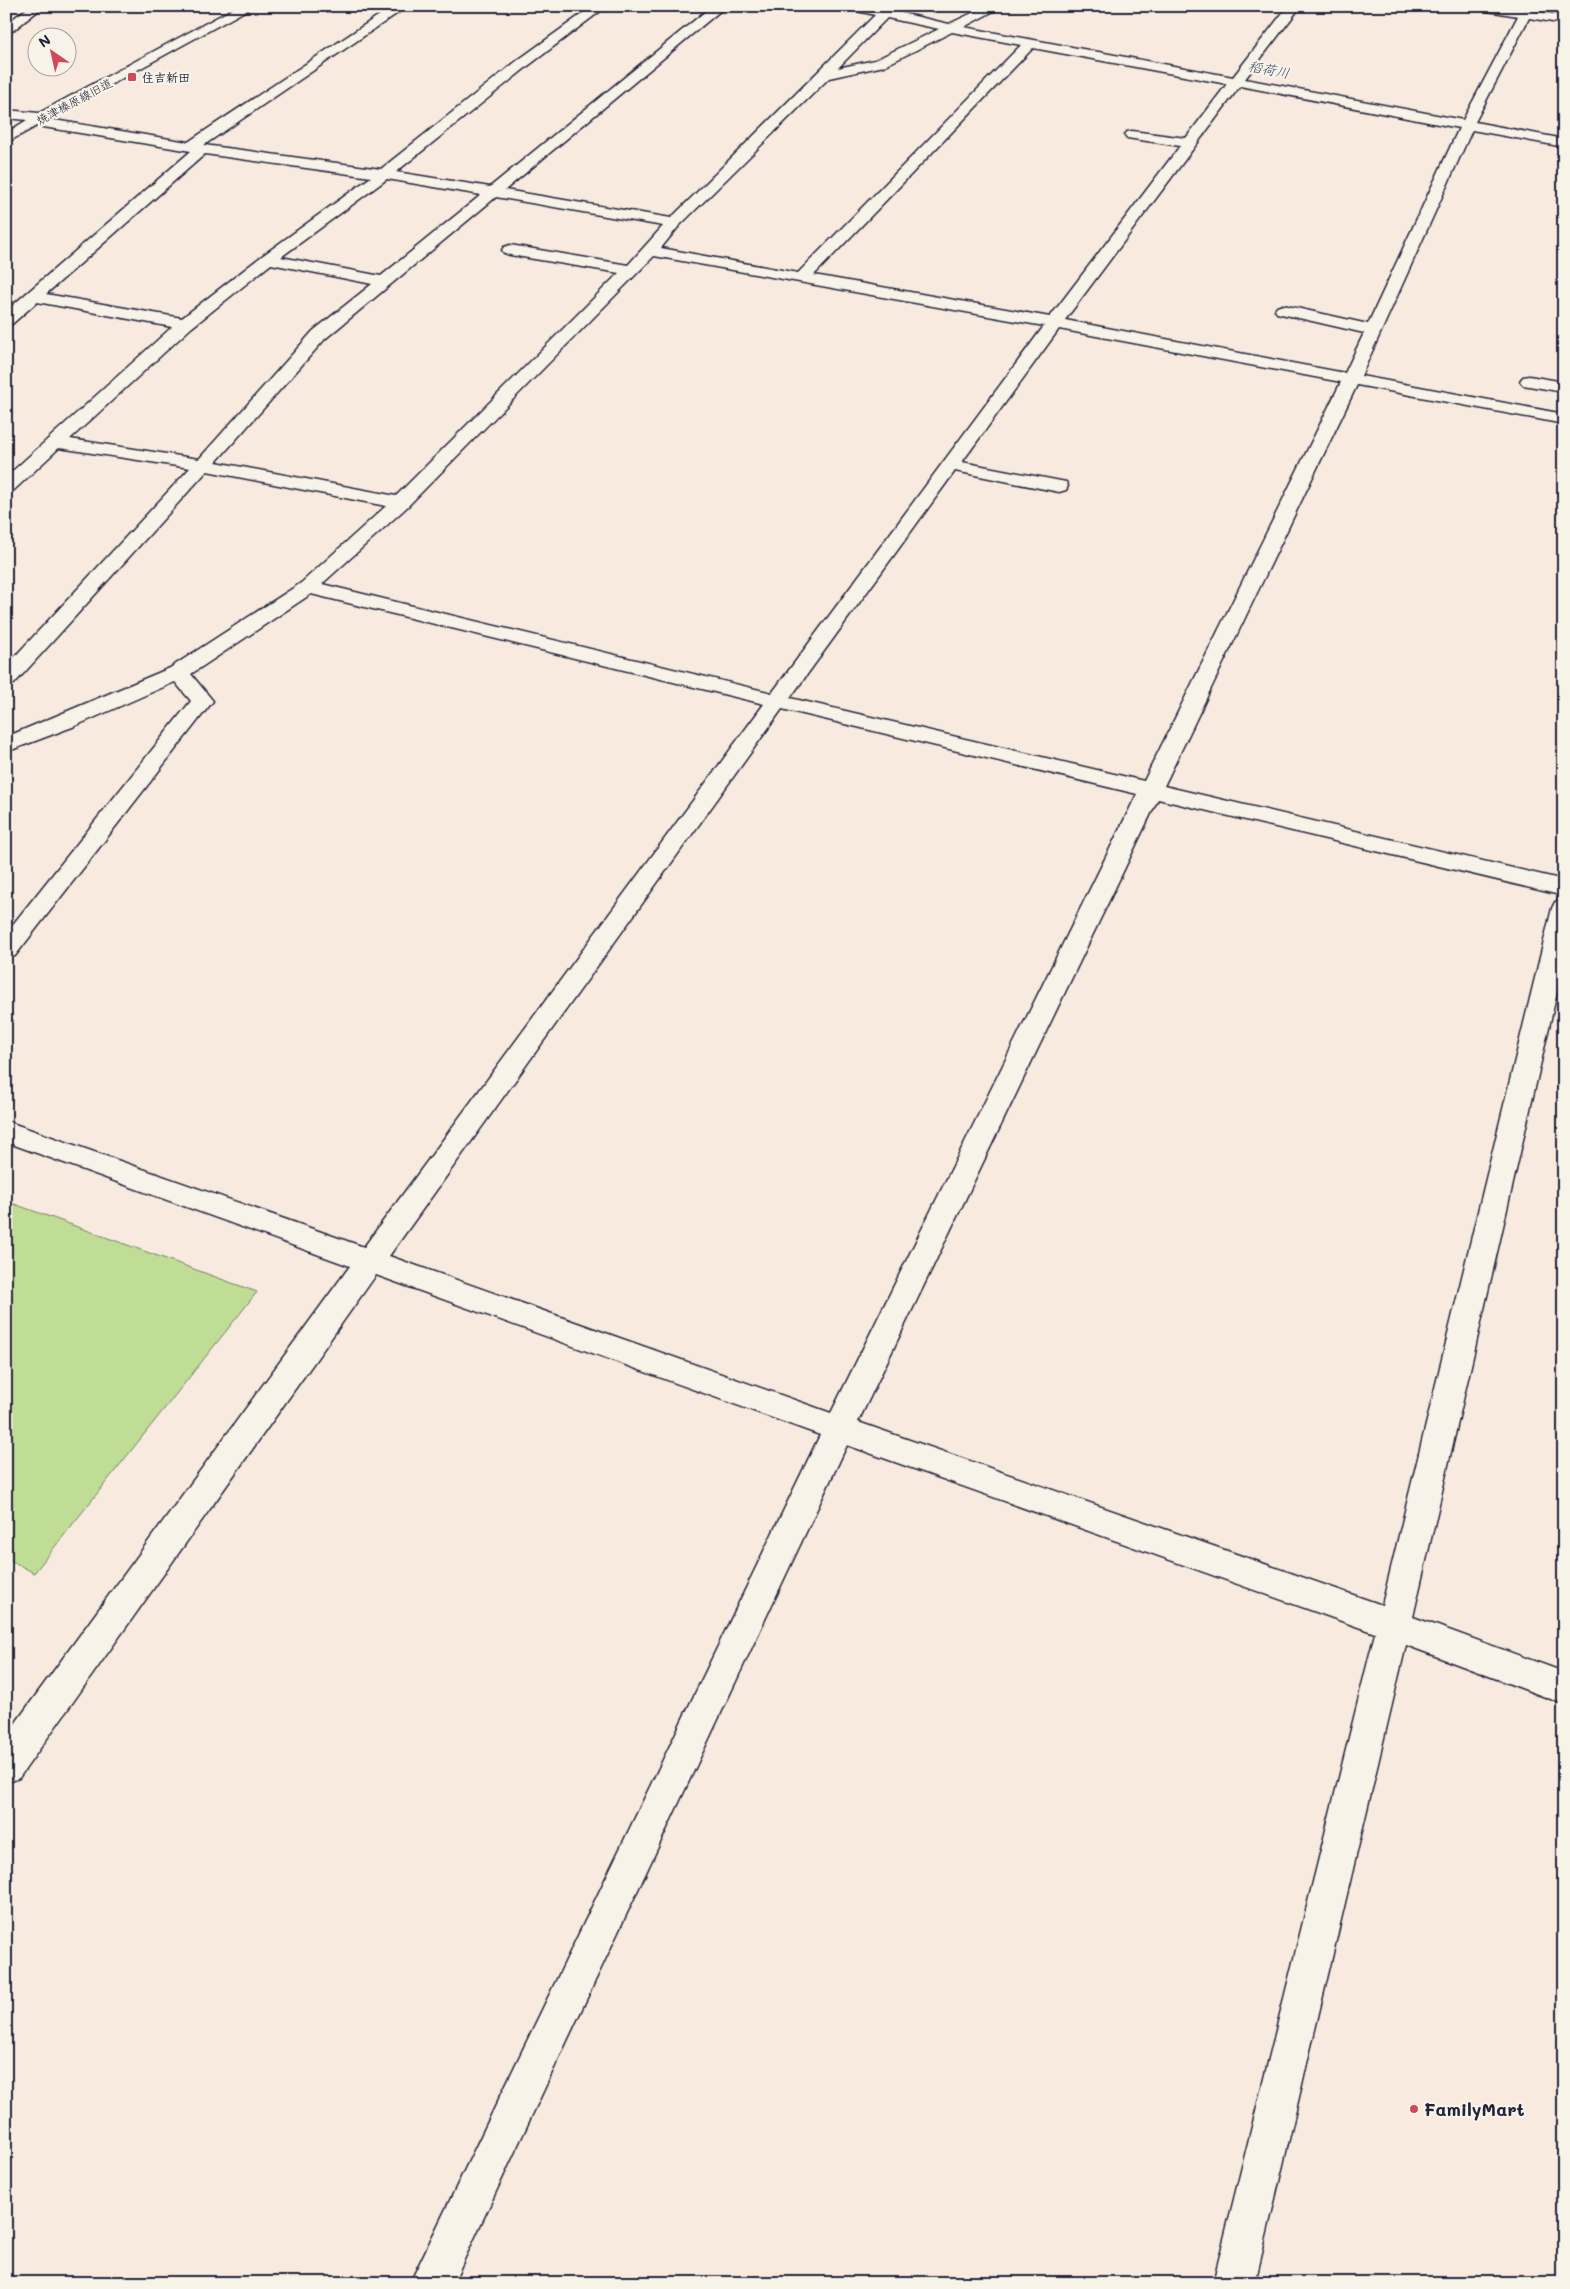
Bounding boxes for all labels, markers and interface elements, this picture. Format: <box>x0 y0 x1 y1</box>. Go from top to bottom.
north arrow <box>28 28 78 78</box>
text: N <box>35 30 54 52</box>
water label: 稻荷川 <box>1247 56 1291 82</box>
place label: 住吉新田 <box>142 69 190 85</box>
marker: 住吉新田 <box>126 71 138 83</box>
street label: 焼津榛原線旧道 <box>33 74 115 128</box>
place label: FamilyMart <box>1424 2097 1525 2121</box>
marker: FamilyMart <box>1408 2103 1420 2115</box>

